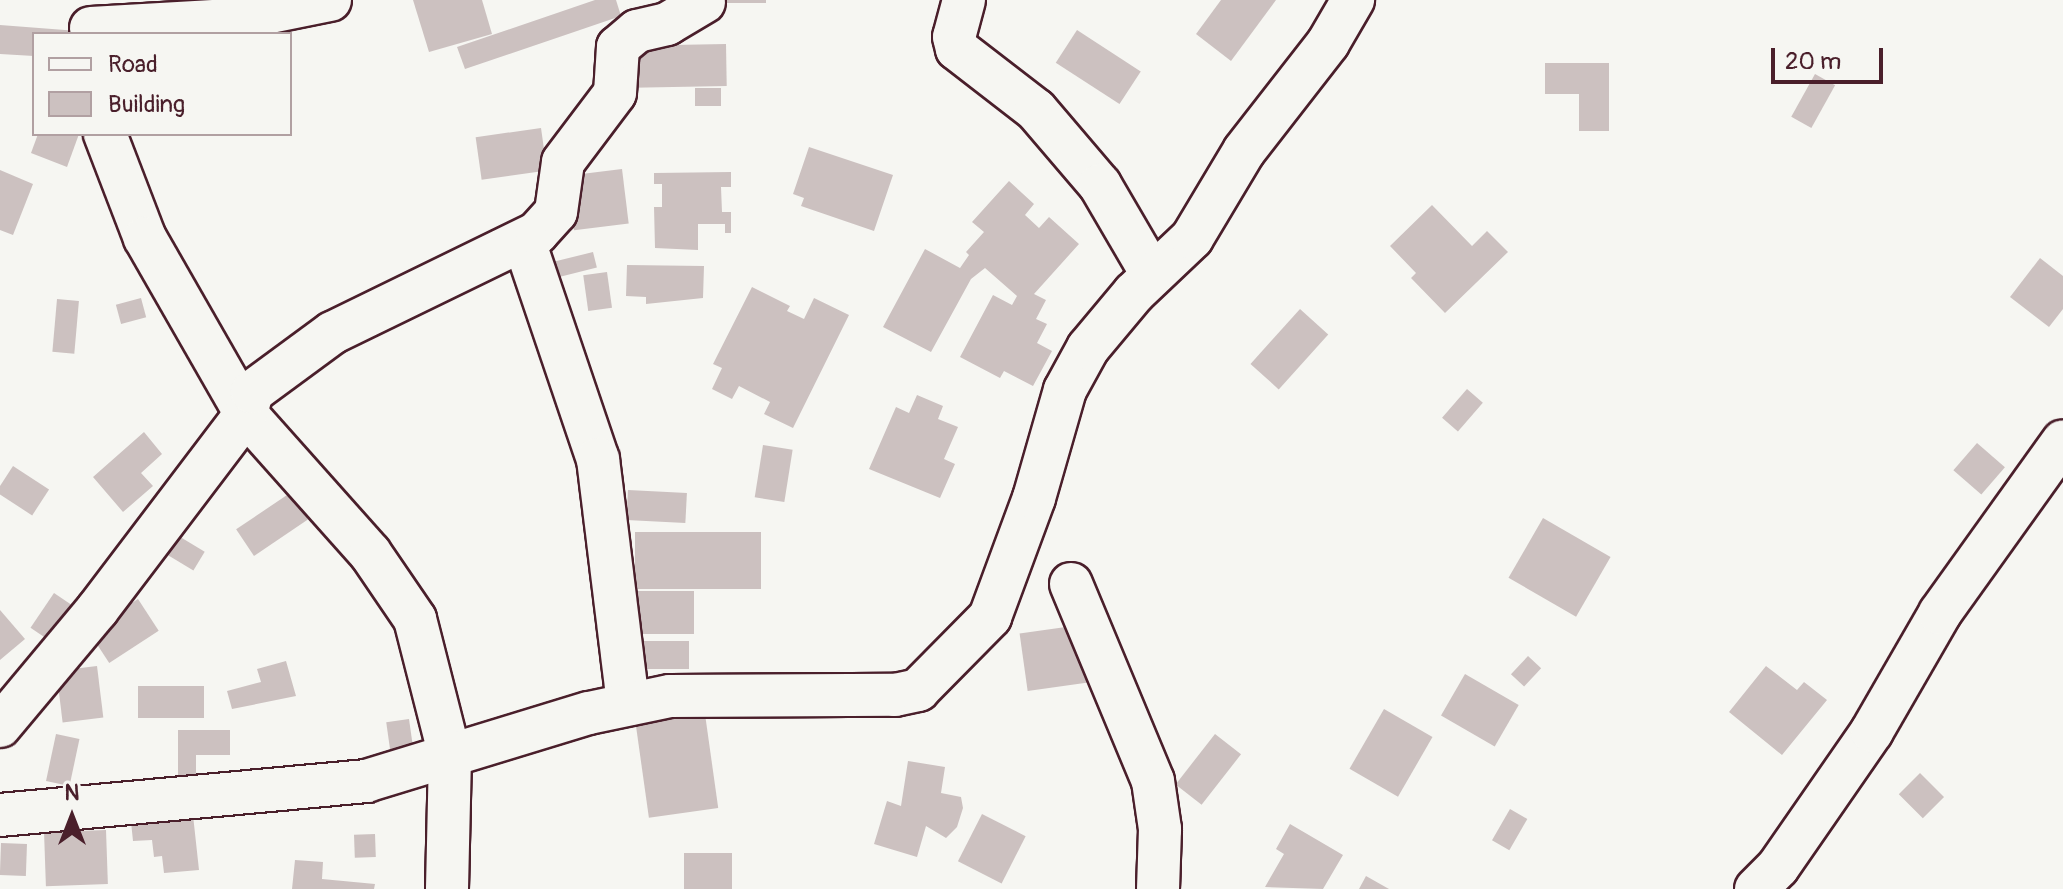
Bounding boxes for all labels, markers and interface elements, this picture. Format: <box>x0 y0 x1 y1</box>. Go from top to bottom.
legend <box>32 32 292 136</box>
scale bar <box>1775 32 1887 82</box>
text: 20 m <box>1785 47 1841 76</box>
text: Road <box>108 50 158 79</box>
text: Building <box>108 90 185 119</box>
north arrow <box>32 777 112 857</box>
text: N <box>65 779 79 807</box>

